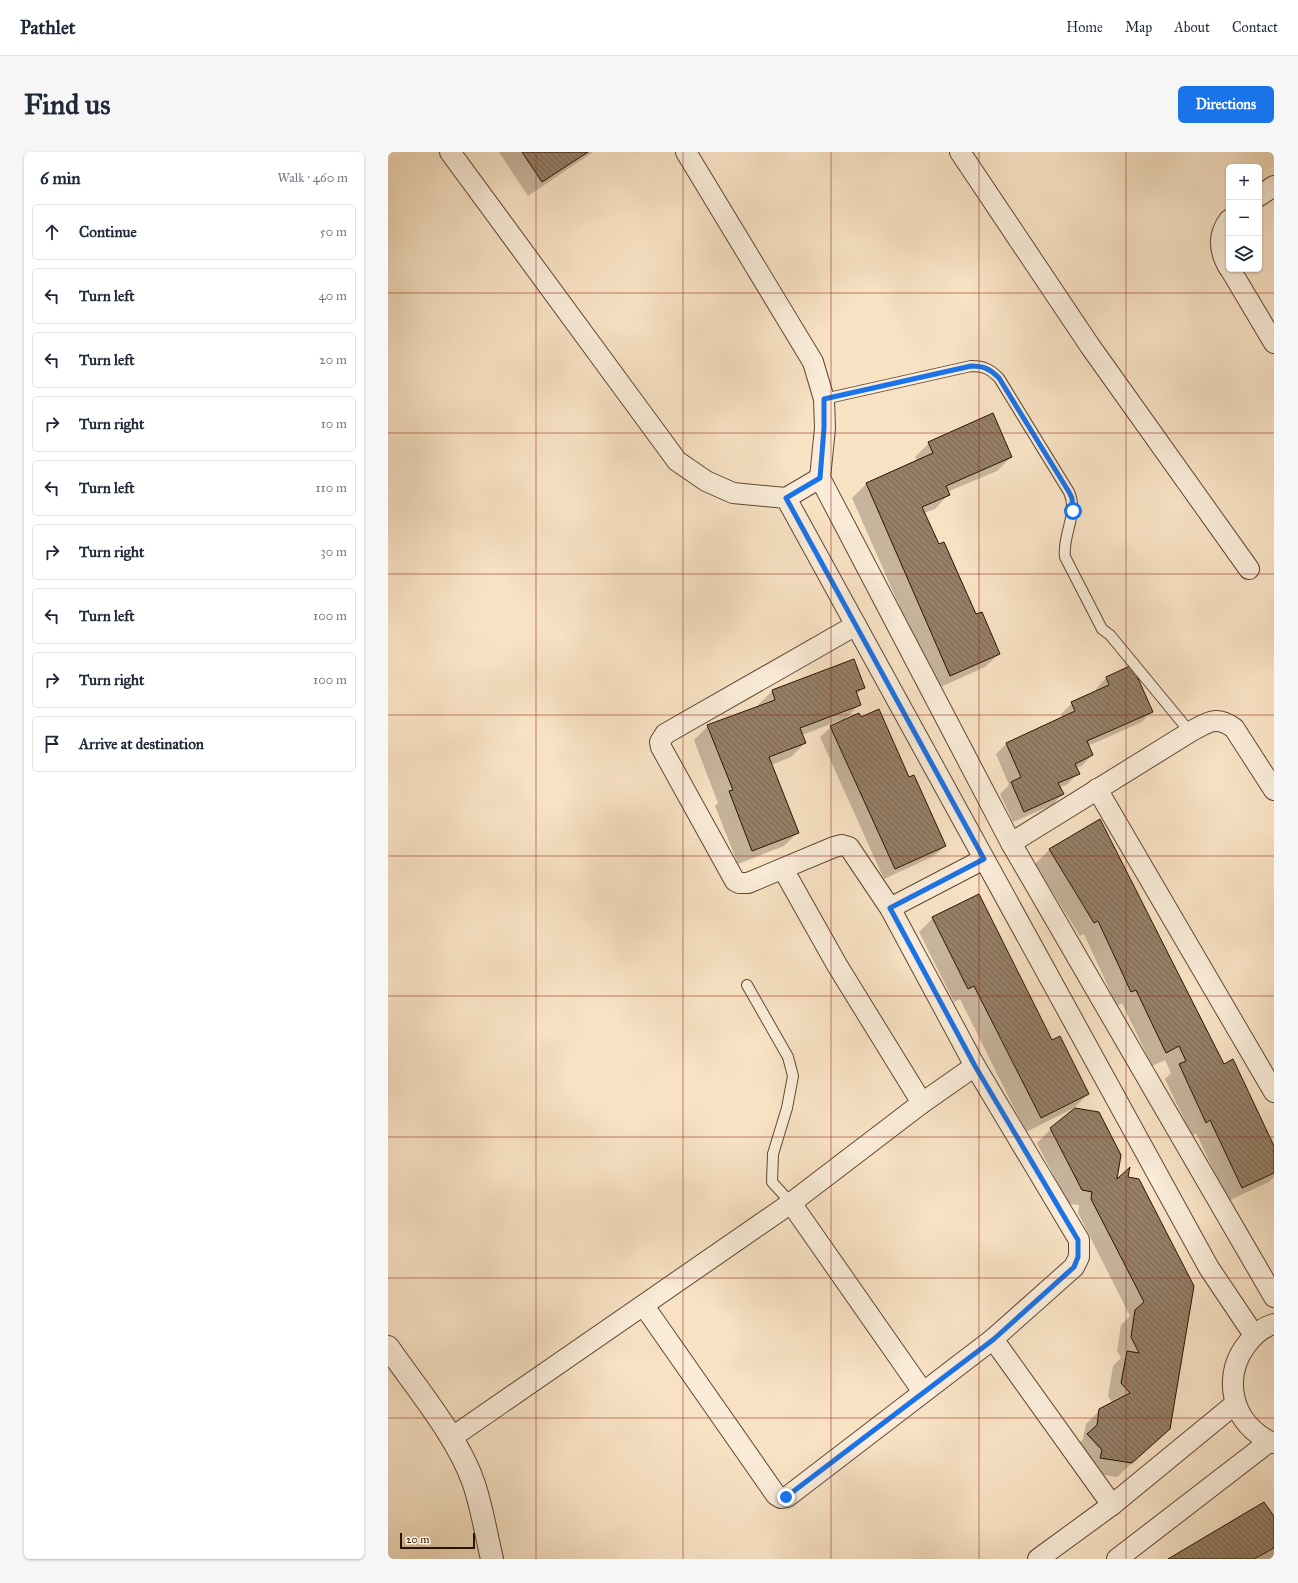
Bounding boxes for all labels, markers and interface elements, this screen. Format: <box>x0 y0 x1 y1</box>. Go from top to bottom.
text: Pathlet <box>20 16 76 39</box>
text: Home <box>1066 19 1103 36</box>
text: Map <box>1125 19 1152 36</box>
text: About <box>1174 19 1210 36</box>
text: Contact <box>1232 19 1278 36</box>
button: Directions <box>1178 86 1274 123</box>
text: Find us <box>24 87 110 122</box>
map controls <box>1226 164 1262 272</box>
button: + <box>1226 164 1262 200</box>
text: 6 min <box>40 168 81 189</box>
text: Walk · 460 m <box>278 170 348 186</box>
button: − <box>1226 200 1262 236</box>
icon: ahead <box>41 221 63 243</box>
text: Continue <box>79 223 137 241</box>
text: 50 m <box>320 224 347 240</box>
button: layers <box>1226 236 1262 272</box>
icon: left <box>41 285 63 307</box>
text: Turn left <box>79 287 135 305</box>
text: 40 m <box>318 288 347 304</box>
icon: left <box>41 349 63 371</box>
text: Turn left <box>79 351 135 369</box>
text: 20 m <box>319 352 347 368</box>
icon: right <box>41 413 63 435</box>
text: Turn right <box>79 415 144 433</box>
text: 10 m <box>321 416 347 432</box>
icon: left <box>41 477 63 499</box>
text: Turn left <box>79 479 135 497</box>
text: 110 m <box>315 480 347 496</box>
route start <box>1064 502 1082 520</box>
icon: right <box>41 541 63 563</box>
text: Turn right <box>79 543 144 561</box>
text: 30 m <box>321 544 347 560</box>
icon: left <box>41 605 63 627</box>
text: Turn left <box>79 607 135 625</box>
text: 100 m <box>313 608 347 624</box>
icon: right <box>41 669 63 691</box>
text: Turn right <box>79 671 144 689</box>
text: 100 m <box>313 672 347 688</box>
icon: arrive <box>41 733 63 755</box>
text: Arrive at destination <box>79 735 204 753</box>
route end <box>777 1488 795 1506</box>
scale bar <box>400 1531 475 1550</box>
text: 20 m <box>406 1533 429 1546</box>

